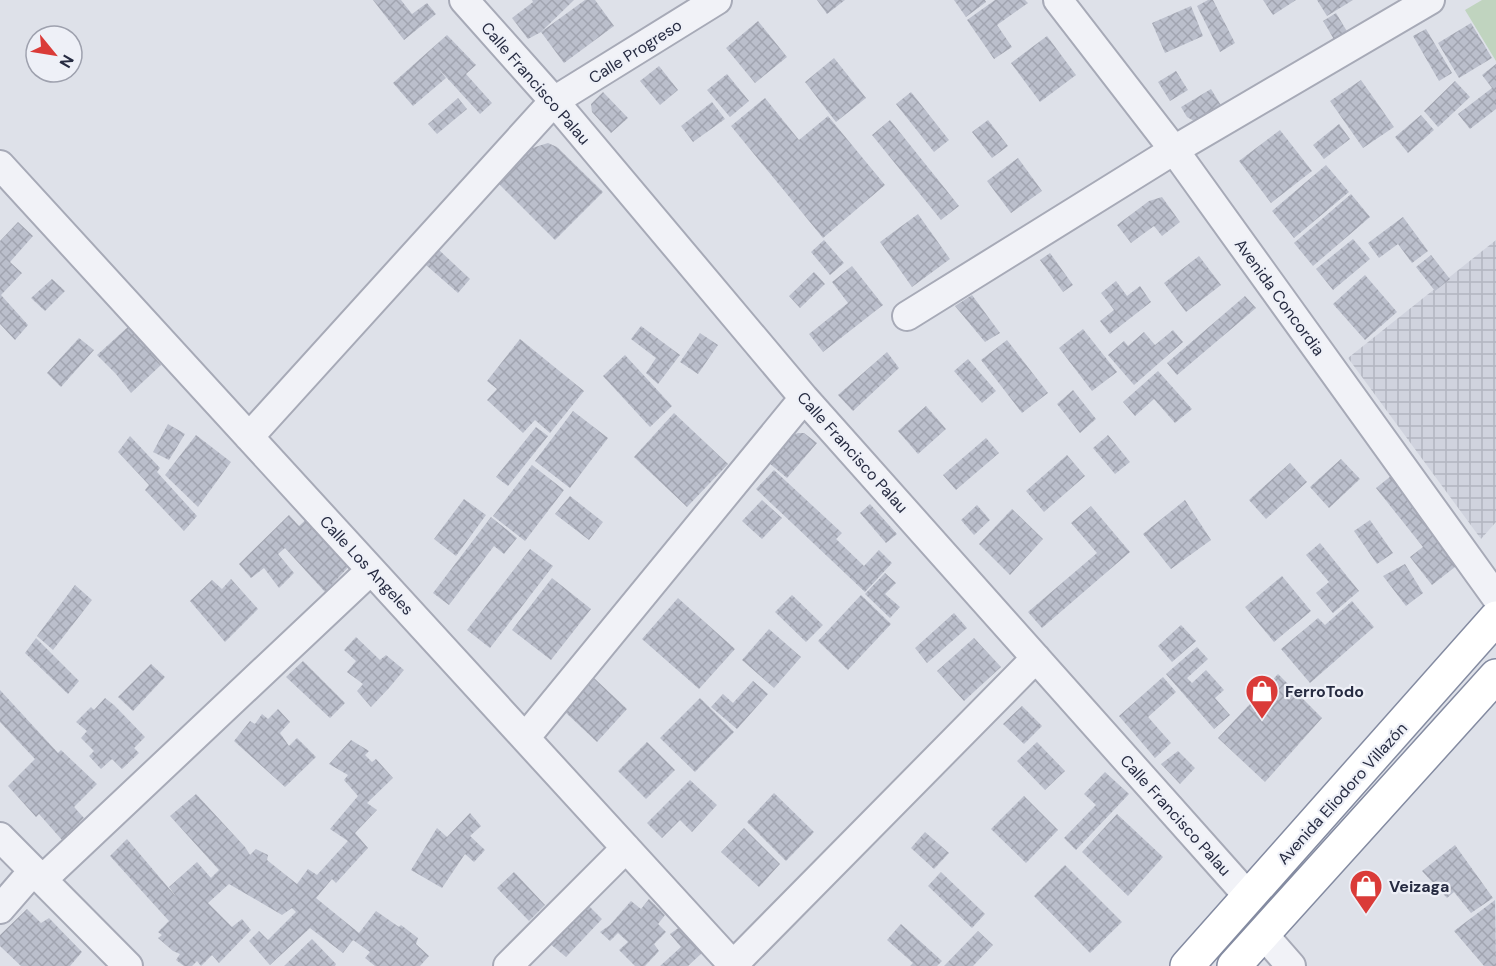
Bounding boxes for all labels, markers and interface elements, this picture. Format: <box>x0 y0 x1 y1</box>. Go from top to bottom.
street label: Calle Progreso <box>585 14 686 88</box>
street label: Calle Francisco Palau <box>477 18 595 149</box>
north arrow <box>24 24 84 84</box>
text: N <box>55 51 79 72</box>
street label: Avenida Concordia <box>1230 235 1329 360</box>
street label: Calle Francisco Palau <box>793 387 913 517</box>
street label: Calle Los Angeles <box>315 511 418 620</box>
shop icon: FerroTodo <box>1244 673 1280 720</box>
place label: FerroTodo <box>1285 681 1364 702</box>
street label: Avenida Eliodoro Villazón <box>1273 718 1412 869</box>
street label: Calle Francisco Palau <box>1116 750 1236 880</box>
shop icon: Veizaga <box>1348 868 1384 915</box>
place label: Veizaga <box>1389 876 1450 897</box>

